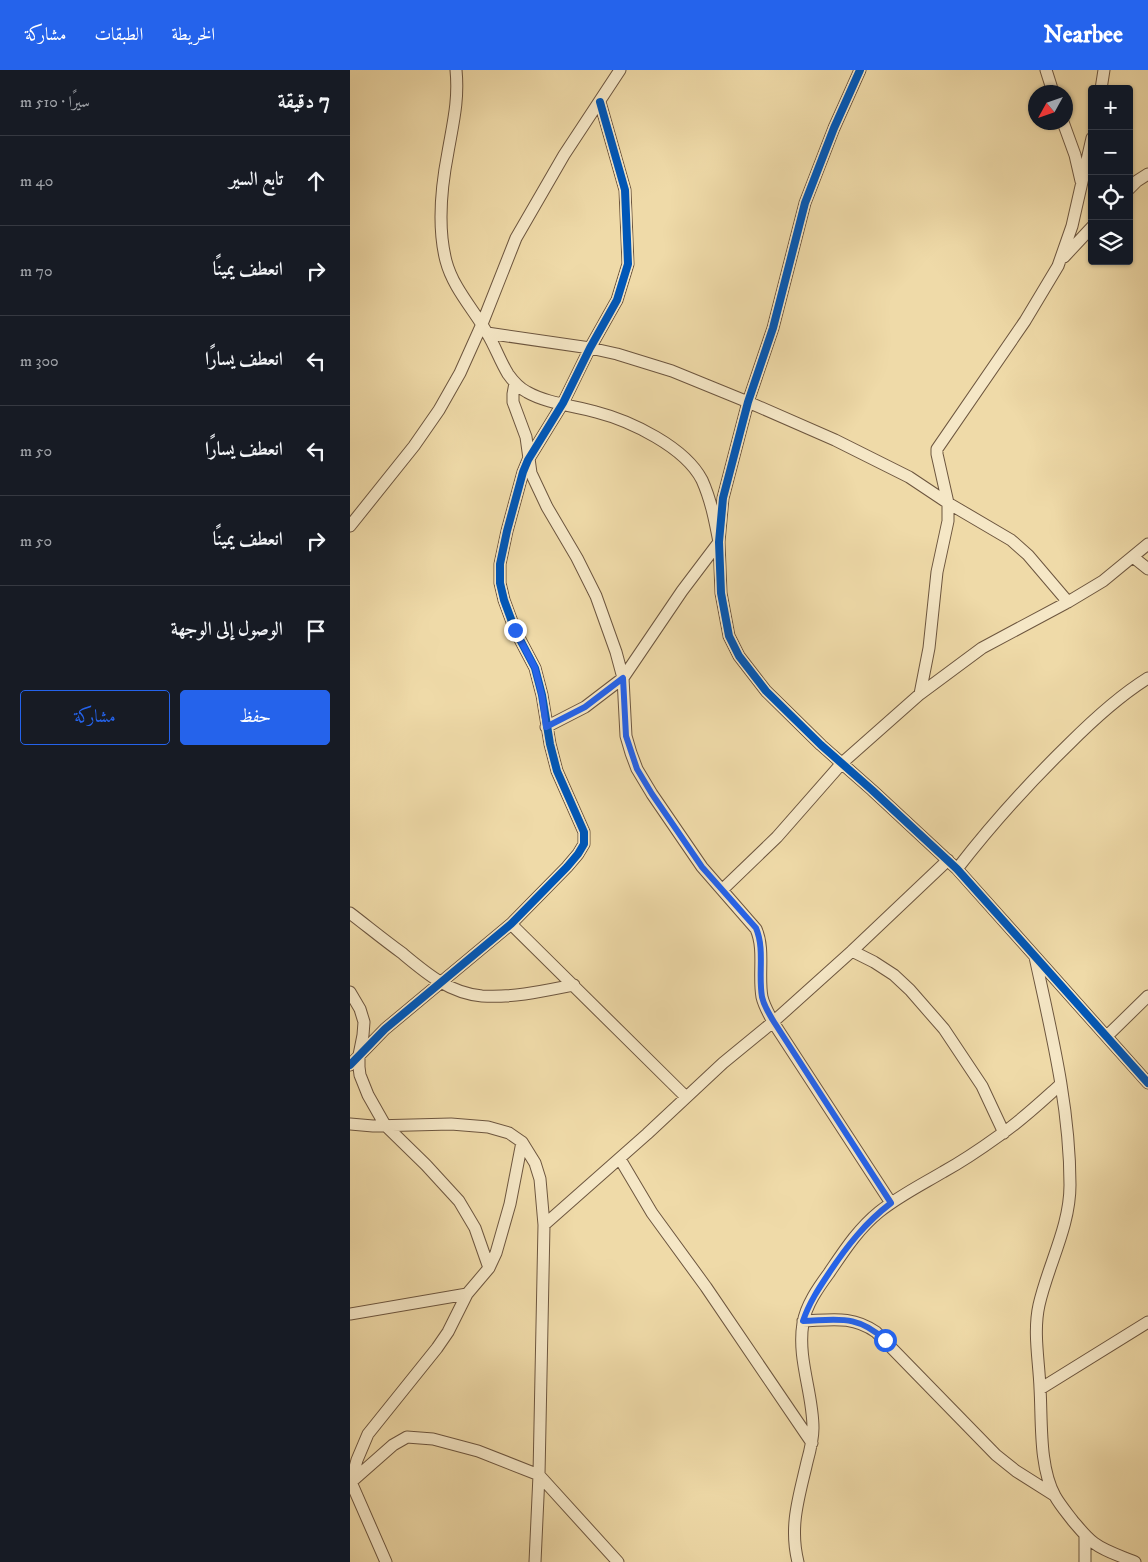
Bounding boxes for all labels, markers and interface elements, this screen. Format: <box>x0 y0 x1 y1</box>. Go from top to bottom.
text: Nearbee <box>1044 20 1123 50</box>
text: مشاركة <box>25 24 66 46</box>
text: الطبقات <box>94 24 143 46</box>
text: الخريطة <box>171 24 215 46</box>
north arrow <box>1028 85 1073 130</box>
map controls <box>1088 85 1133 265</box>
button: + <box>1088 85 1133 130</box>
text: 7 دقيقة <box>278 89 330 115</box>
text: سيرًا · 510 m <box>20 92 90 112</box>
button: − <box>1088 130 1133 175</box>
icon: ahead <box>302 167 330 195</box>
text: تابع السير <box>229 168 283 191</box>
text: 40 m <box>20 171 53 191</box>
button: locate <box>1088 175 1133 220</box>
button: layers <box>1088 220 1133 265</box>
icon: right <box>302 257 330 285</box>
text: انعطف يمينًا <box>213 258 283 281</box>
text: 70 m <box>20 261 53 281</box>
icon: left <box>302 347 330 375</box>
text: انعطف يسارًا <box>205 348 283 371</box>
text: 300 m <box>20 351 59 371</box>
icon: left <box>302 437 330 465</box>
text: انعطف يسارًا <box>205 438 283 461</box>
text: 50 m <box>20 441 52 461</box>
icon: right <box>302 527 330 555</box>
text: انعطف يمينًا <box>213 528 283 551</box>
text: 50 m <box>20 531 52 551</box>
icon: arrive <box>302 617 330 645</box>
text: الوصول إلى الوجهة <box>171 618 283 641</box>
route end <box>504 619 527 642</box>
button: مشاركة <box>20 690 170 745</box>
button: حفظ <box>180 690 330 745</box>
route start <box>874 1329 897 1352</box>

